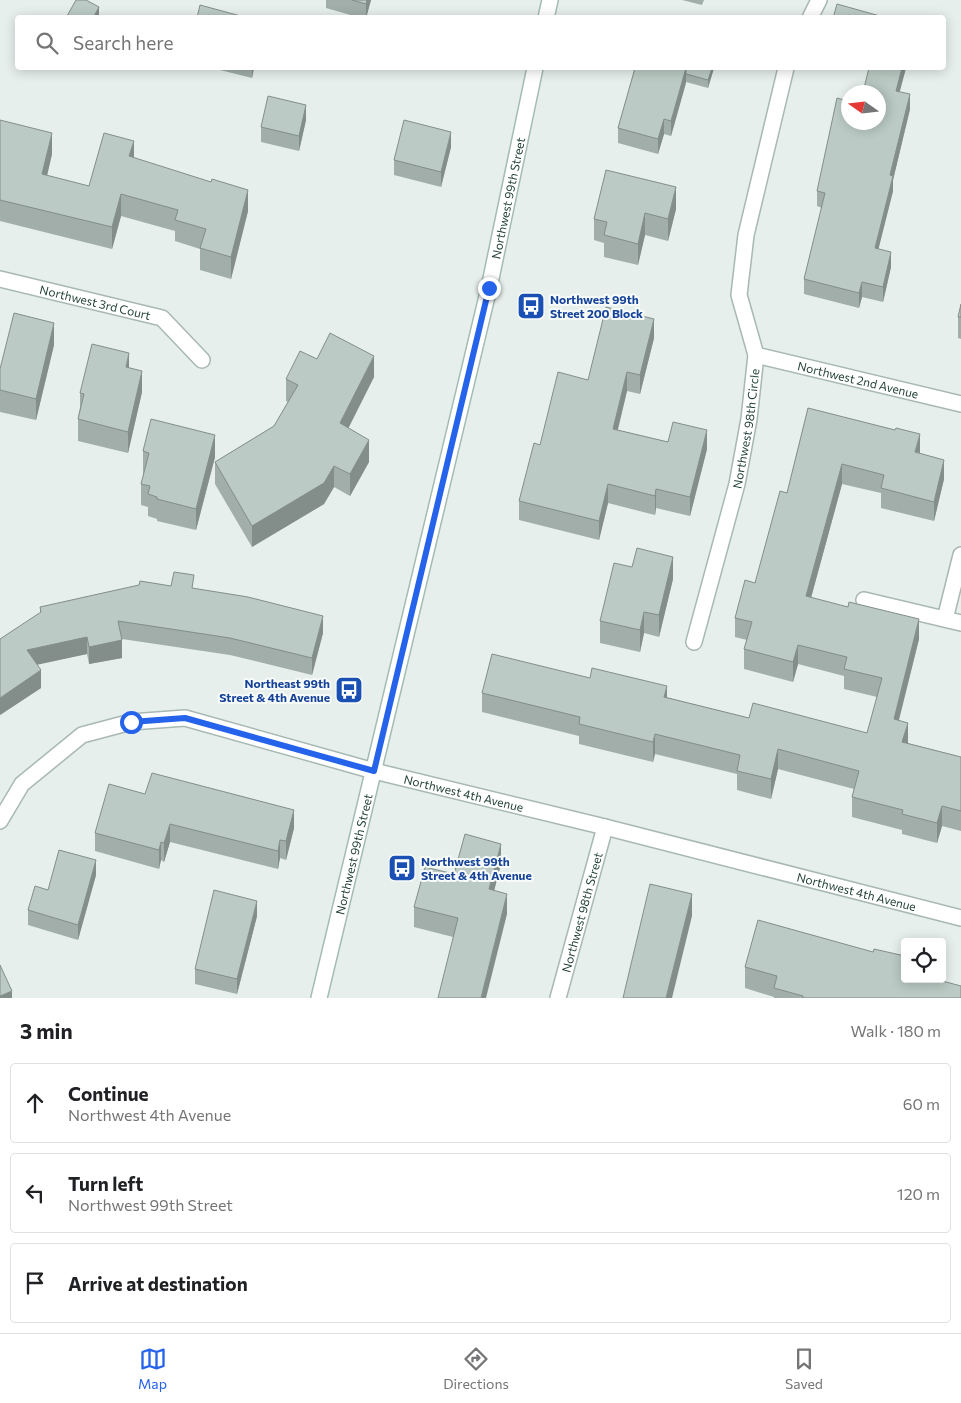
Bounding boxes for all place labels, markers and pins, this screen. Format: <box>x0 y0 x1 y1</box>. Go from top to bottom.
bus stop icon: Northwest 99th Street 200 Block <box>516 291 546 321</box>
place label: Northwest 99th Street 200 Block <box>550 292 643 320</box>
bus stop icon: Northeast 99th Street & 4th Avenue <box>334 675 364 705</box>
place label: Northeast 99th Street & 4th Avenue <box>219 676 330 704</box>
bus stop icon: Northwest 99th Street & 4th Avenue <box>387 853 417 883</box>
place label: Northwest 99th Street & 4th Avenue <box>421 854 532 882</box>

